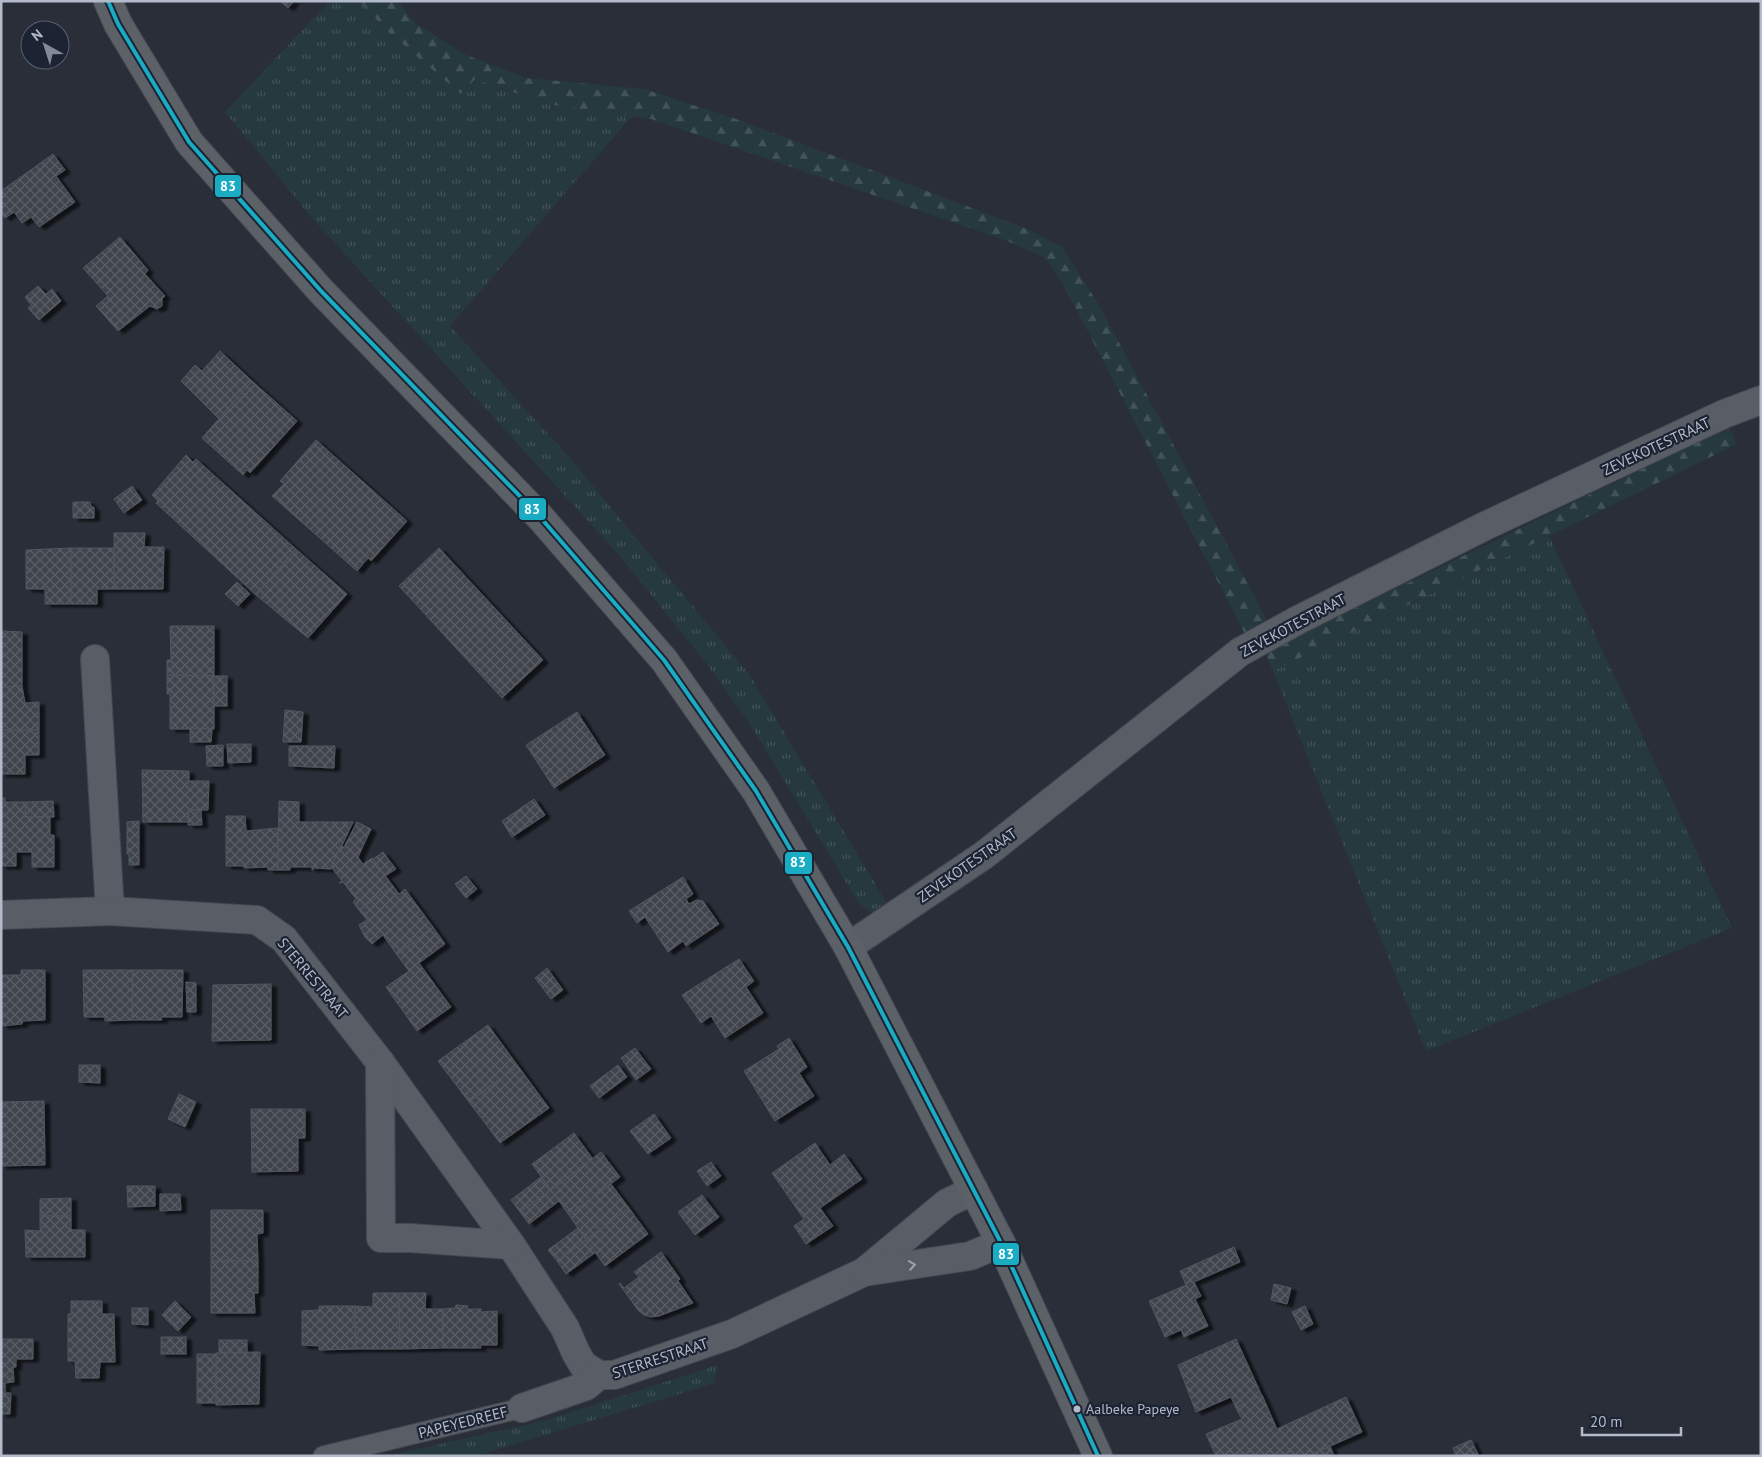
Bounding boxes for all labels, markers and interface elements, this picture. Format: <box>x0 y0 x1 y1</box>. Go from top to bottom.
north arrow <box>20 20 70 70</box>
text: N <box>28 25 46 45</box>
line badge: 83 <box>214 174 242 198</box>
text: 83 <box>220 177 236 195</box>
street label: ZEVEKOTESTRAAT <box>1599 412 1714 479</box>
line badge: 83 <box>518 497 547 521</box>
text: 83 <box>524 500 540 518</box>
street label: ZEVEKOTESTRAAT <box>1237 589 1350 661</box>
street label: ZEVEKOTESTRAAT <box>914 823 1021 906</box>
line badge: 83 <box>784 851 813 875</box>
text: 83 <box>790 853 806 871</box>
street label: STERRESTRAAT <box>274 934 353 1023</box>
line badge: 83 <box>992 1242 1020 1266</box>
text: 83 <box>998 1245 1014 1263</box>
one-way arrow <box>908 1260 917 1270</box>
street label: STERRESTRAAT <box>610 1333 711 1382</box>
place label: Aalbeke Papeye <box>1086 1400 1179 1418</box>
street label: PAPEYEDREEF <box>416 1402 510 1442</box>
marker: Aalbeke Papeye <box>1072 1404 1082 1414</box>
scale bar <box>1582 1404 1681 1436</box>
text: 20 m <box>1590 1412 1623 1431</box>

